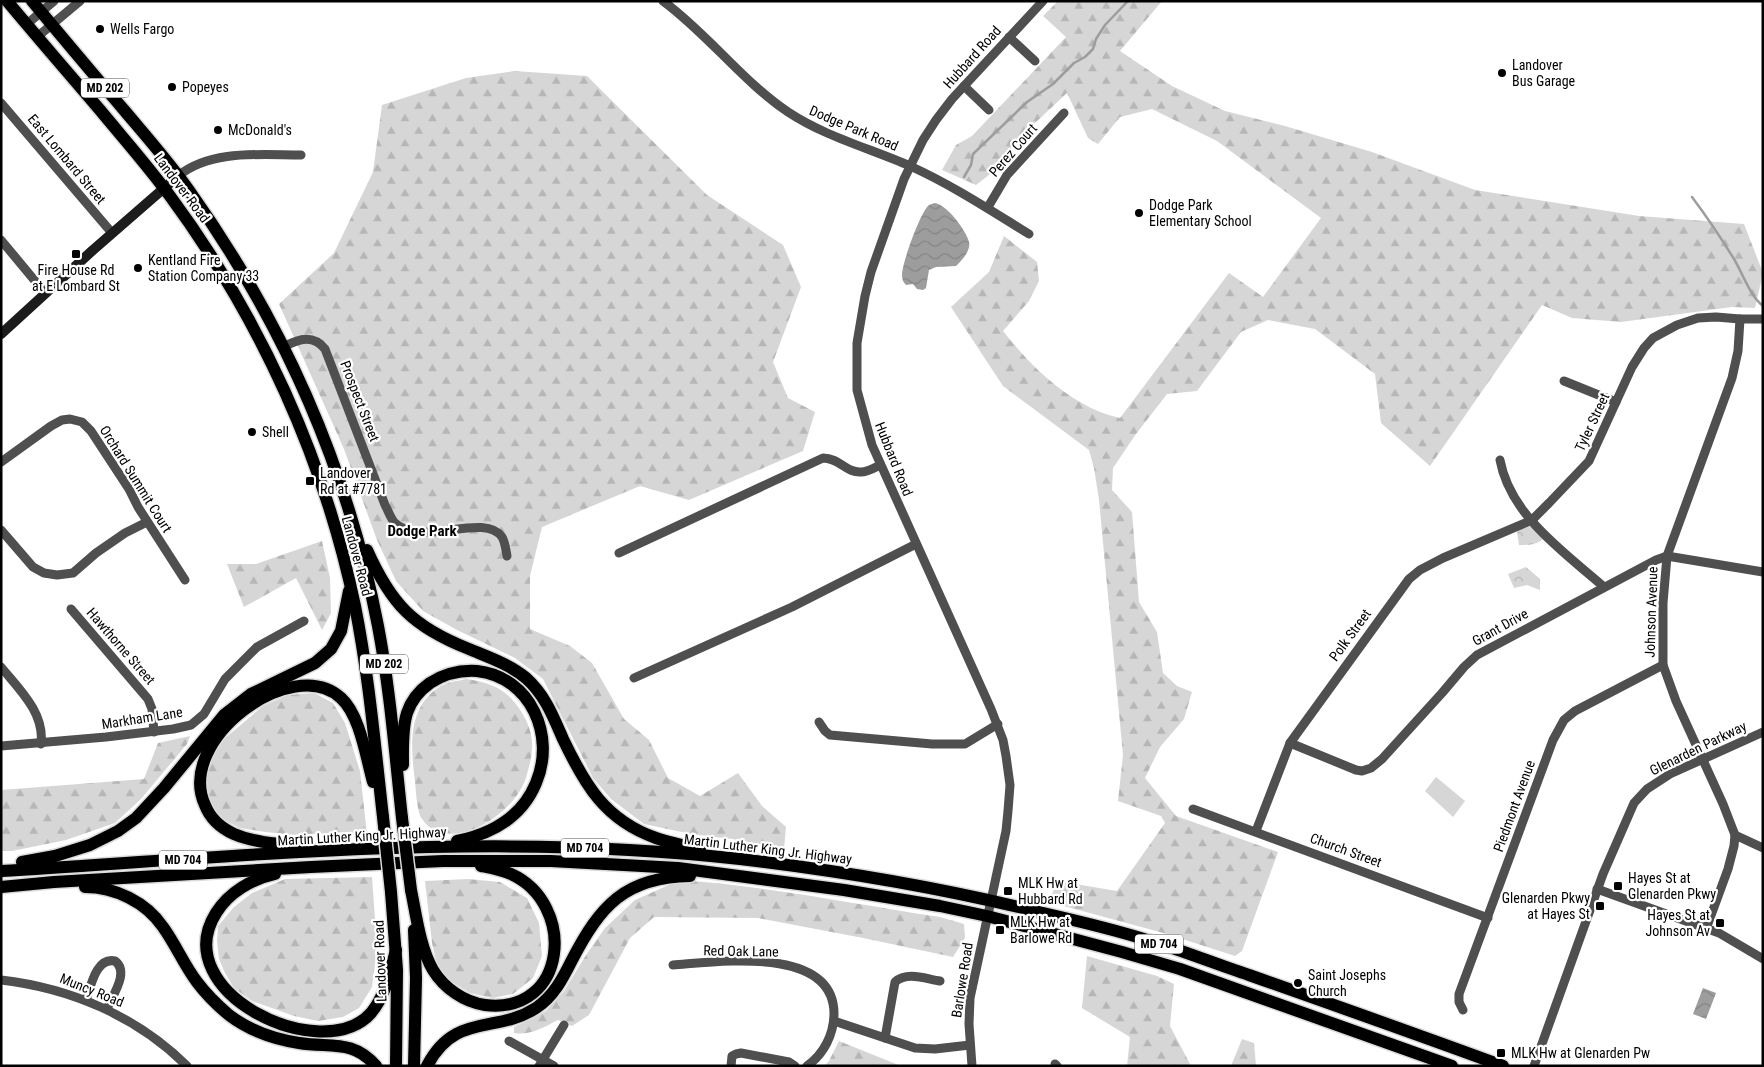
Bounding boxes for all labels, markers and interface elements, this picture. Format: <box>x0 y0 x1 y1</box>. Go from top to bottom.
place label: Wells Fargo <box>110 21 174 37</box>
marker: Wells Fargo <box>94 23 106 35</box>
street label: Hubbard Road <box>940 23 1004 91</box>
place label: Landover Bus Garage <box>1512 57 1576 89</box>
marker: Landover Bus Garage <box>1496 67 1508 79</box>
road number: MD 202 <box>81 78 129 98</box>
place label: Popeyes <box>182 79 229 95</box>
marker: Popeyes <box>166 81 178 93</box>
street label: Dodge Park Road <box>807 102 901 154</box>
street label: East Lombard Street <box>25 111 109 207</box>
street label: Perez Court <box>986 120 1040 180</box>
place label: McDonald's <box>228 122 292 138</box>
marker: McDonald's <box>212 124 224 136</box>
street label: Landover Road <box>151 150 213 226</box>
place label: Dodge Park Elementary School <box>1149 197 1252 229</box>
marker: Dodge Park Elementary School <box>1133 207 1145 219</box>
marker: Fire House Rd at E Lombard St <box>70 248 82 260</box>
place label: Kentland Fire Station Company 33 <box>148 252 259 284</box>
place label: Fire House Rd at E Lombard St <box>32 262 120 294</box>
marker: Kentland Fire Station Company 33 <box>132 262 144 274</box>
street label: Prospect Street <box>337 358 383 444</box>
street label: Tyler Street <box>1572 390 1612 454</box>
street label: Hubbard Road <box>872 420 916 498</box>
street label: Orchard Summit Court <box>97 423 175 535</box>
place label: Shell <box>262 424 289 440</box>
marker: Shell <box>246 426 258 438</box>
place label: Landover Rd at #7781 <box>320 465 387 497</box>
marker: Landover Rd at #7781 <box>304 475 316 487</box>
street label: Landover Road <box>339 514 375 598</box>
district label: Dodge Park <box>387 522 457 540</box>
street label: Johnson Avenue <box>1641 566 1661 658</box>
street label: Hawthorne Street <box>83 605 159 687</box>
street label: Grant Drive <box>1469 605 1531 649</box>
street label: Polk Street <box>1326 606 1374 664</box>
road number: MD 202 <box>360 654 408 674</box>
street label: Markham Lane <box>100 704 184 732</box>
street label: Glenarden Parkway <box>1647 718 1749 778</box>
street label: Piedmont Avenue <box>1490 758 1538 854</box>
street label: Martin Luther King Jr. Highway <box>277 824 447 848</box>
street label: Church Street <box>1308 830 1384 870</box>
street label: Martin Luther King Jr. Highway <box>683 831 853 867</box>
road number: MD 704 <box>561 838 609 858</box>
road number: MD 704 <box>159 850 207 870</box>
place label: Hayes St at Glenarden Pkwy <box>1628 870 1716 902</box>
place label: MLK Hw at Hubbard Rd <box>1018 875 1083 907</box>
marker: Hayes St at Glenarden Pkwy <box>1612 880 1624 892</box>
marker: MLK Hw at Hubbard Rd <box>1002 885 1014 897</box>
place label: Glenarden Pkwy at Hayes St <box>1502 890 1590 922</box>
marker: Glenarden Pkwy at Hayes St <box>1594 900 1606 912</box>
place label: Hayes St at Johnson Av <box>1646 907 1710 939</box>
place label: MLK Hw at Barlowe Rd <box>1010 914 1072 946</box>
marker: Hayes St at Johnson Av <box>1714 917 1726 929</box>
street label: Landover Road <box>371 920 389 1002</box>
marker: MLK Hw at Barlowe Rd <box>994 924 1006 936</box>
road number: MD 704 <box>1135 934 1183 954</box>
street label: Barlowe Road <box>948 941 976 1019</box>
street label: Red Oak Lane <box>703 942 779 960</box>
place label: Saint Josephs Church <box>1308 967 1386 999</box>
street label: Muncy Road <box>58 970 126 1010</box>
marker: Saint Josephs Church <box>1292 977 1304 989</box>
place label: MLK Hw at Glenarden Pw <box>1511 1045 1650 1061</box>
marker: MLK Hw at Glenarden Pw <box>1495 1047 1507 1059</box>

